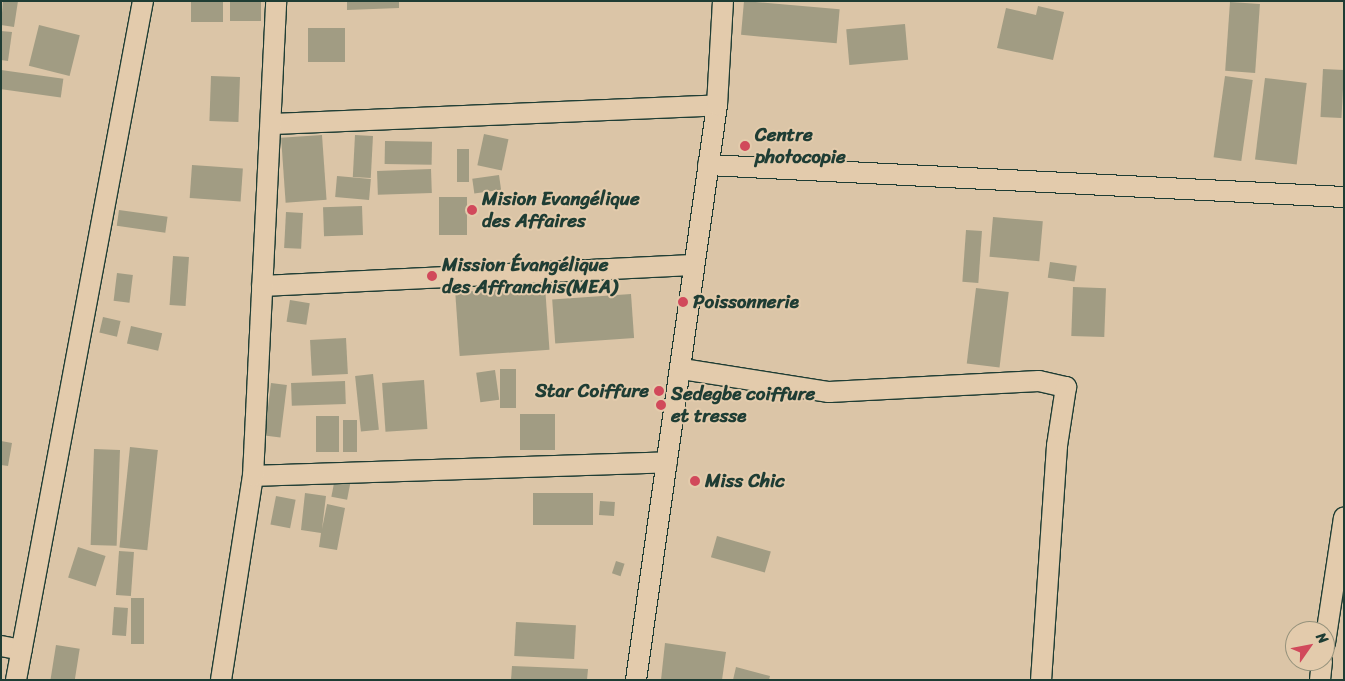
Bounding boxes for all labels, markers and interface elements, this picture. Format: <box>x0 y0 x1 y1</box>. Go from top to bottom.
place label: Centre photocopie <box>755 124 846 168</box>
marker: Centre photocopie <box>739 140 751 152</box>
place label: Mision Evangélique des Affaires <box>482 188 640 232</box>
marker: Mision Evangélique des Affaires <box>466 204 478 216</box>
place label: Mission Évangélique des Affranchis(MEA) <box>442 254 618 298</box>
marker: Mission Évangélique des Affranchis(MEA) <box>426 270 438 282</box>
place label: Poissonnerie <box>693 291 799 313</box>
marker: Poissonnerie <box>677 296 689 308</box>
place label: Star Coiffure <box>535 380 649 402</box>
place label: Sedegbe coiffure et tresse <box>671 383 815 427</box>
marker: Star Coiffure <box>653 385 665 397</box>
marker: Sedegbe coiffure et tresse <box>655 399 667 411</box>
place label: Miss Chic <box>705 470 785 492</box>
marker: Miss Chic <box>689 475 701 487</box>
north arrow <box>1285 621 1335 671</box>
text: N <box>1309 627 1335 649</box>

